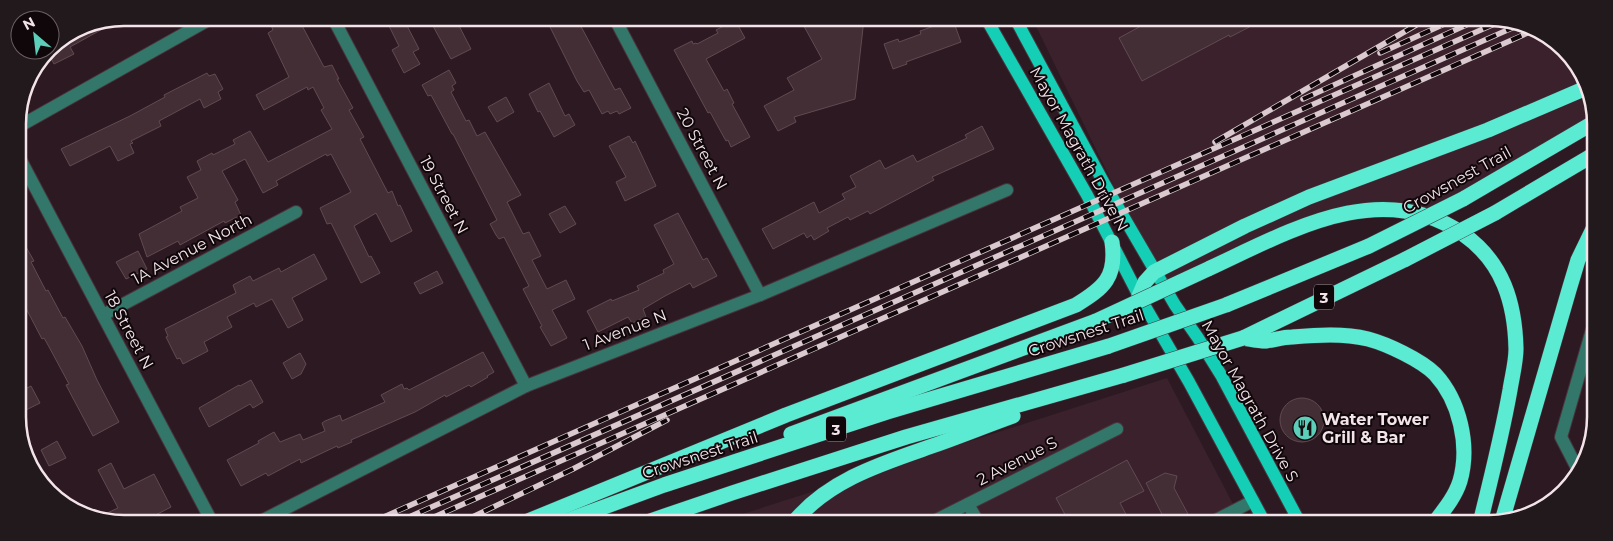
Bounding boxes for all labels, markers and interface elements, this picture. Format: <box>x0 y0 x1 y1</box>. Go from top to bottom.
north arrow <box>10 10 60 60</box>
text: N <box>20 13 38 34</box>
street label: Mayor Magrath Drive N <box>1026 63 1132 235</box>
street label: 20 Street N <box>673 105 731 193</box>
street label: Crowsnest Trail <box>1400 142 1514 218</box>
street label: 19 Street N <box>416 153 472 237</box>
street label: 1A Avenue North <box>129 209 255 289</box>
road number: 3 <box>1314 284 1334 310</box>
street label: 18 Street N <box>100 288 158 372</box>
street label: 1 Avenue N <box>581 305 669 355</box>
street label: Crowsnest Trail <box>1026 305 1146 361</box>
street label: Mayor Magrath Drive S <box>1198 317 1302 485</box>
place label: Water Tower Grill & Bar <box>1322 410 1429 447</box>
restaurant icon: Water Tower Grill & Bar <box>1292 415 1318 441</box>
road number: 3 <box>826 416 846 442</box>
street label: Crowsnest Trail <box>640 427 760 483</box>
street label: 2 Avenue S <box>974 433 1061 489</box>

